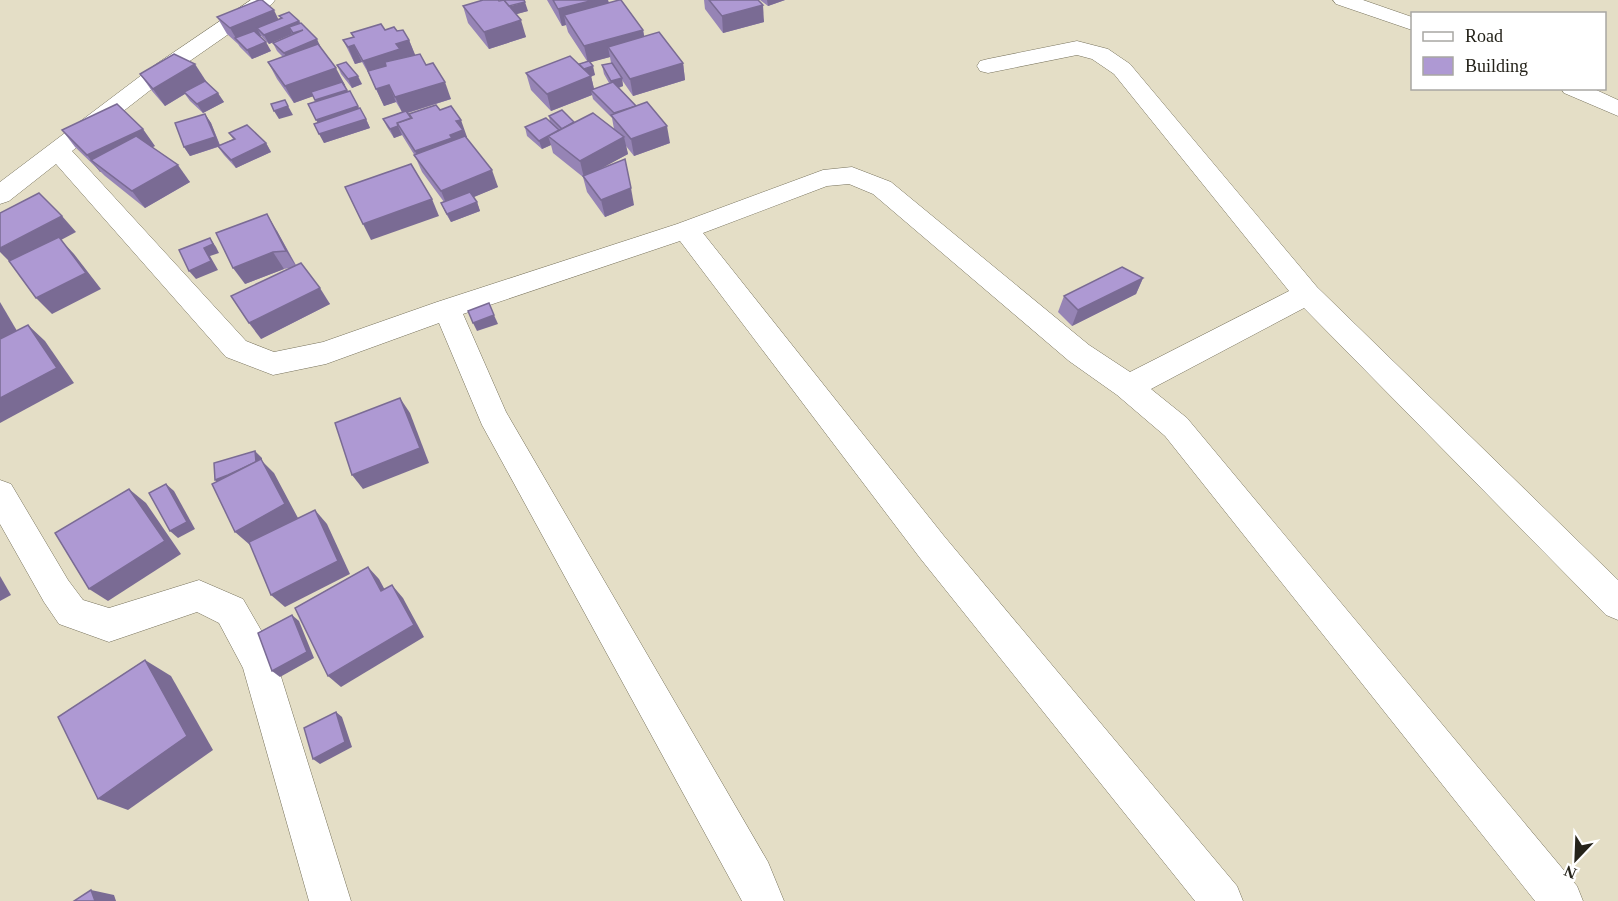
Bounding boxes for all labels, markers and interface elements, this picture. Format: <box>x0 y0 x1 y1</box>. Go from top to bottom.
legend <box>1411 12 1606 90</box>
text: Road <box>1465 26 1503 46</box>
text: Building <box>1465 56 1528 76</box>
north arrow <box>1546 829 1606 889</box>
text: N <box>1561 862 1579 882</box>

